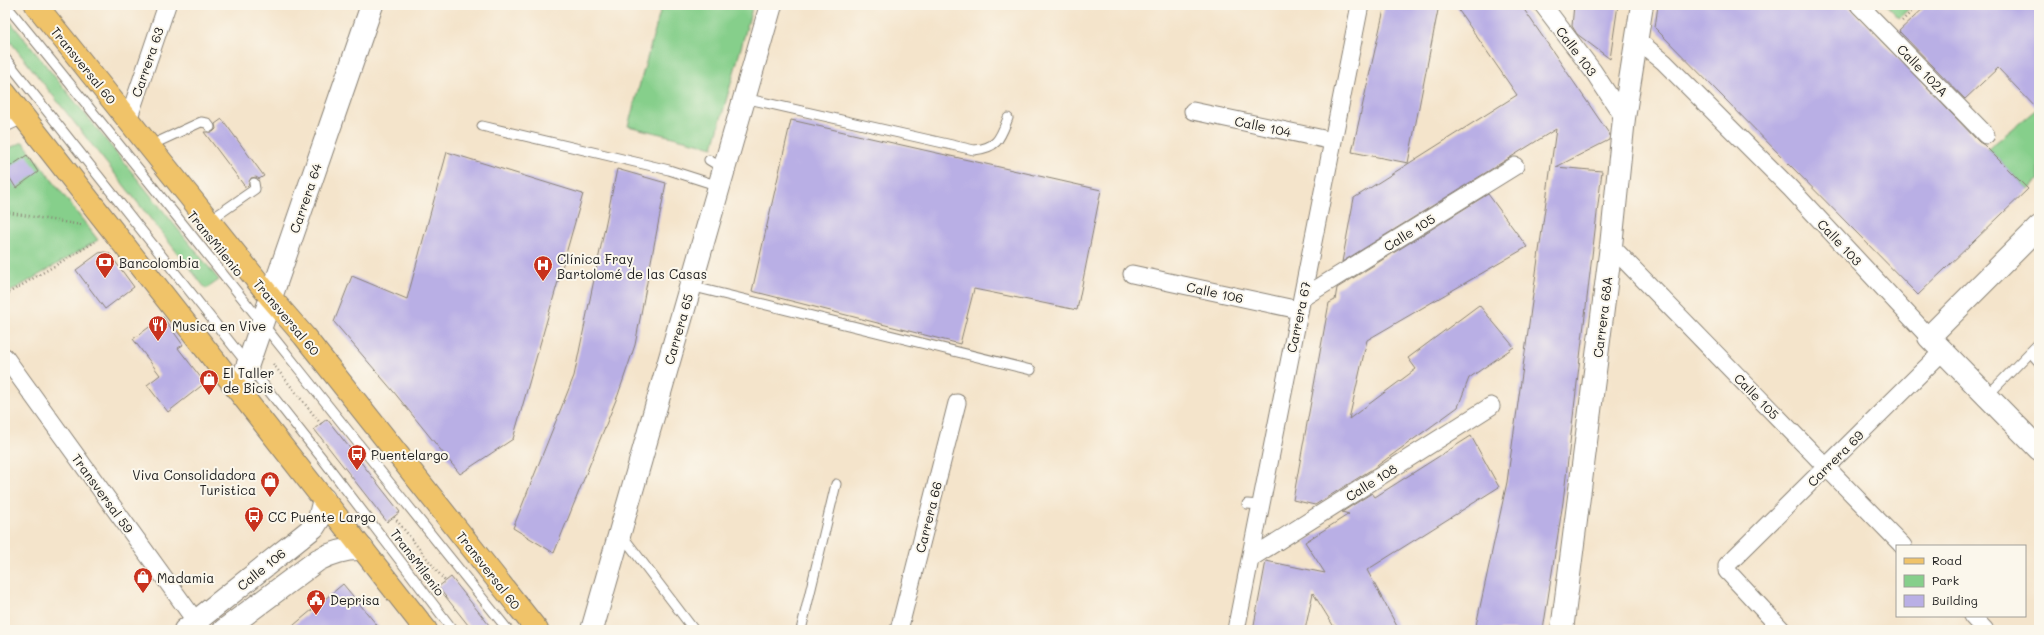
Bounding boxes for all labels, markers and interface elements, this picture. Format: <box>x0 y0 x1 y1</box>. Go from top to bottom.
street label: Transversal 60 <box>48 23 120 107</box>
street label: Calle 103 <box>1553 23 1601 79</box>
street label: Carrera 63 <box>127 24 167 99</box>
street label: Calle 102A <box>1894 40 1952 100</box>
street label: Calle 104 <box>1233 112 1293 140</box>
street label: Carrera 64 <box>285 160 325 235</box>
street label: TransMilenio <box>184 207 248 280</box>
street label: Calle 105 <box>1380 210 1438 254</box>
street label: Calle 103 <box>1814 215 1866 269</box>
place label: Clínica Fray Bartolomé de las Casas <box>557 250 707 282</box>
bank icon: Bancolombia <box>94 251 116 279</box>
place label: Bancolombia <box>119 254 199 271</box>
hospital icon: Clínica Fray Bartolomé de las Casas <box>532 254 554 282</box>
street label: Transversal 60 <box>250 275 324 359</box>
street label: Carrera 68A <box>1589 275 1615 359</box>
street label: Calle 106 <box>1185 278 1245 306</box>
street label: Carrera 67 <box>1282 280 1314 354</box>
street label: Carrera 65 <box>660 292 696 366</box>
restaurant icon: Musica en Vive <box>147 314 169 342</box>
place label: Musica en Vive <box>172 317 266 334</box>
place label: El Taller de Bicis <box>223 364 274 396</box>
shop icon: El Taller de Bicis <box>198 368 220 396</box>
street label: Calle 105 <box>1731 369 1783 423</box>
street label: Carrera 69 <box>1803 426 1867 490</box>
bus stop icon: Puentelargo <box>346 443 368 471</box>
place label: Puentelargo <box>371 446 448 463</box>
street label: Transversal 59 <box>69 450 138 536</box>
street label: Calle 108 <box>1342 459 1400 505</box>
place label: Viva Consolidadora Turistica <box>132 466 256 498</box>
shop icon: Viva Consolidadora Turistica <box>259 470 281 498</box>
street label: Carrera 66 <box>911 479 945 554</box>
bus stop icon: CC Puente Largo <box>243 505 265 533</box>
place label: CC Puente Largo <box>268 508 376 525</box>
street label: TransMilenio <box>387 525 449 599</box>
street label: Transversal 60 <box>453 528 525 612</box>
street label: Calle 106 <box>233 544 289 594</box>
legend <box>1896 545 2026 617</box>
text: Road <box>1932 552 1962 568</box>
shop icon: Madamia <box>132 566 154 594</box>
place label: Madamia <box>157 569 214 586</box>
text: Park <box>1932 572 1959 588</box>
public building icon: Deprisa <box>305 588 327 616</box>
place label: Deprisa <box>330 591 380 608</box>
text: Building <box>1932 592 1978 608</box>

